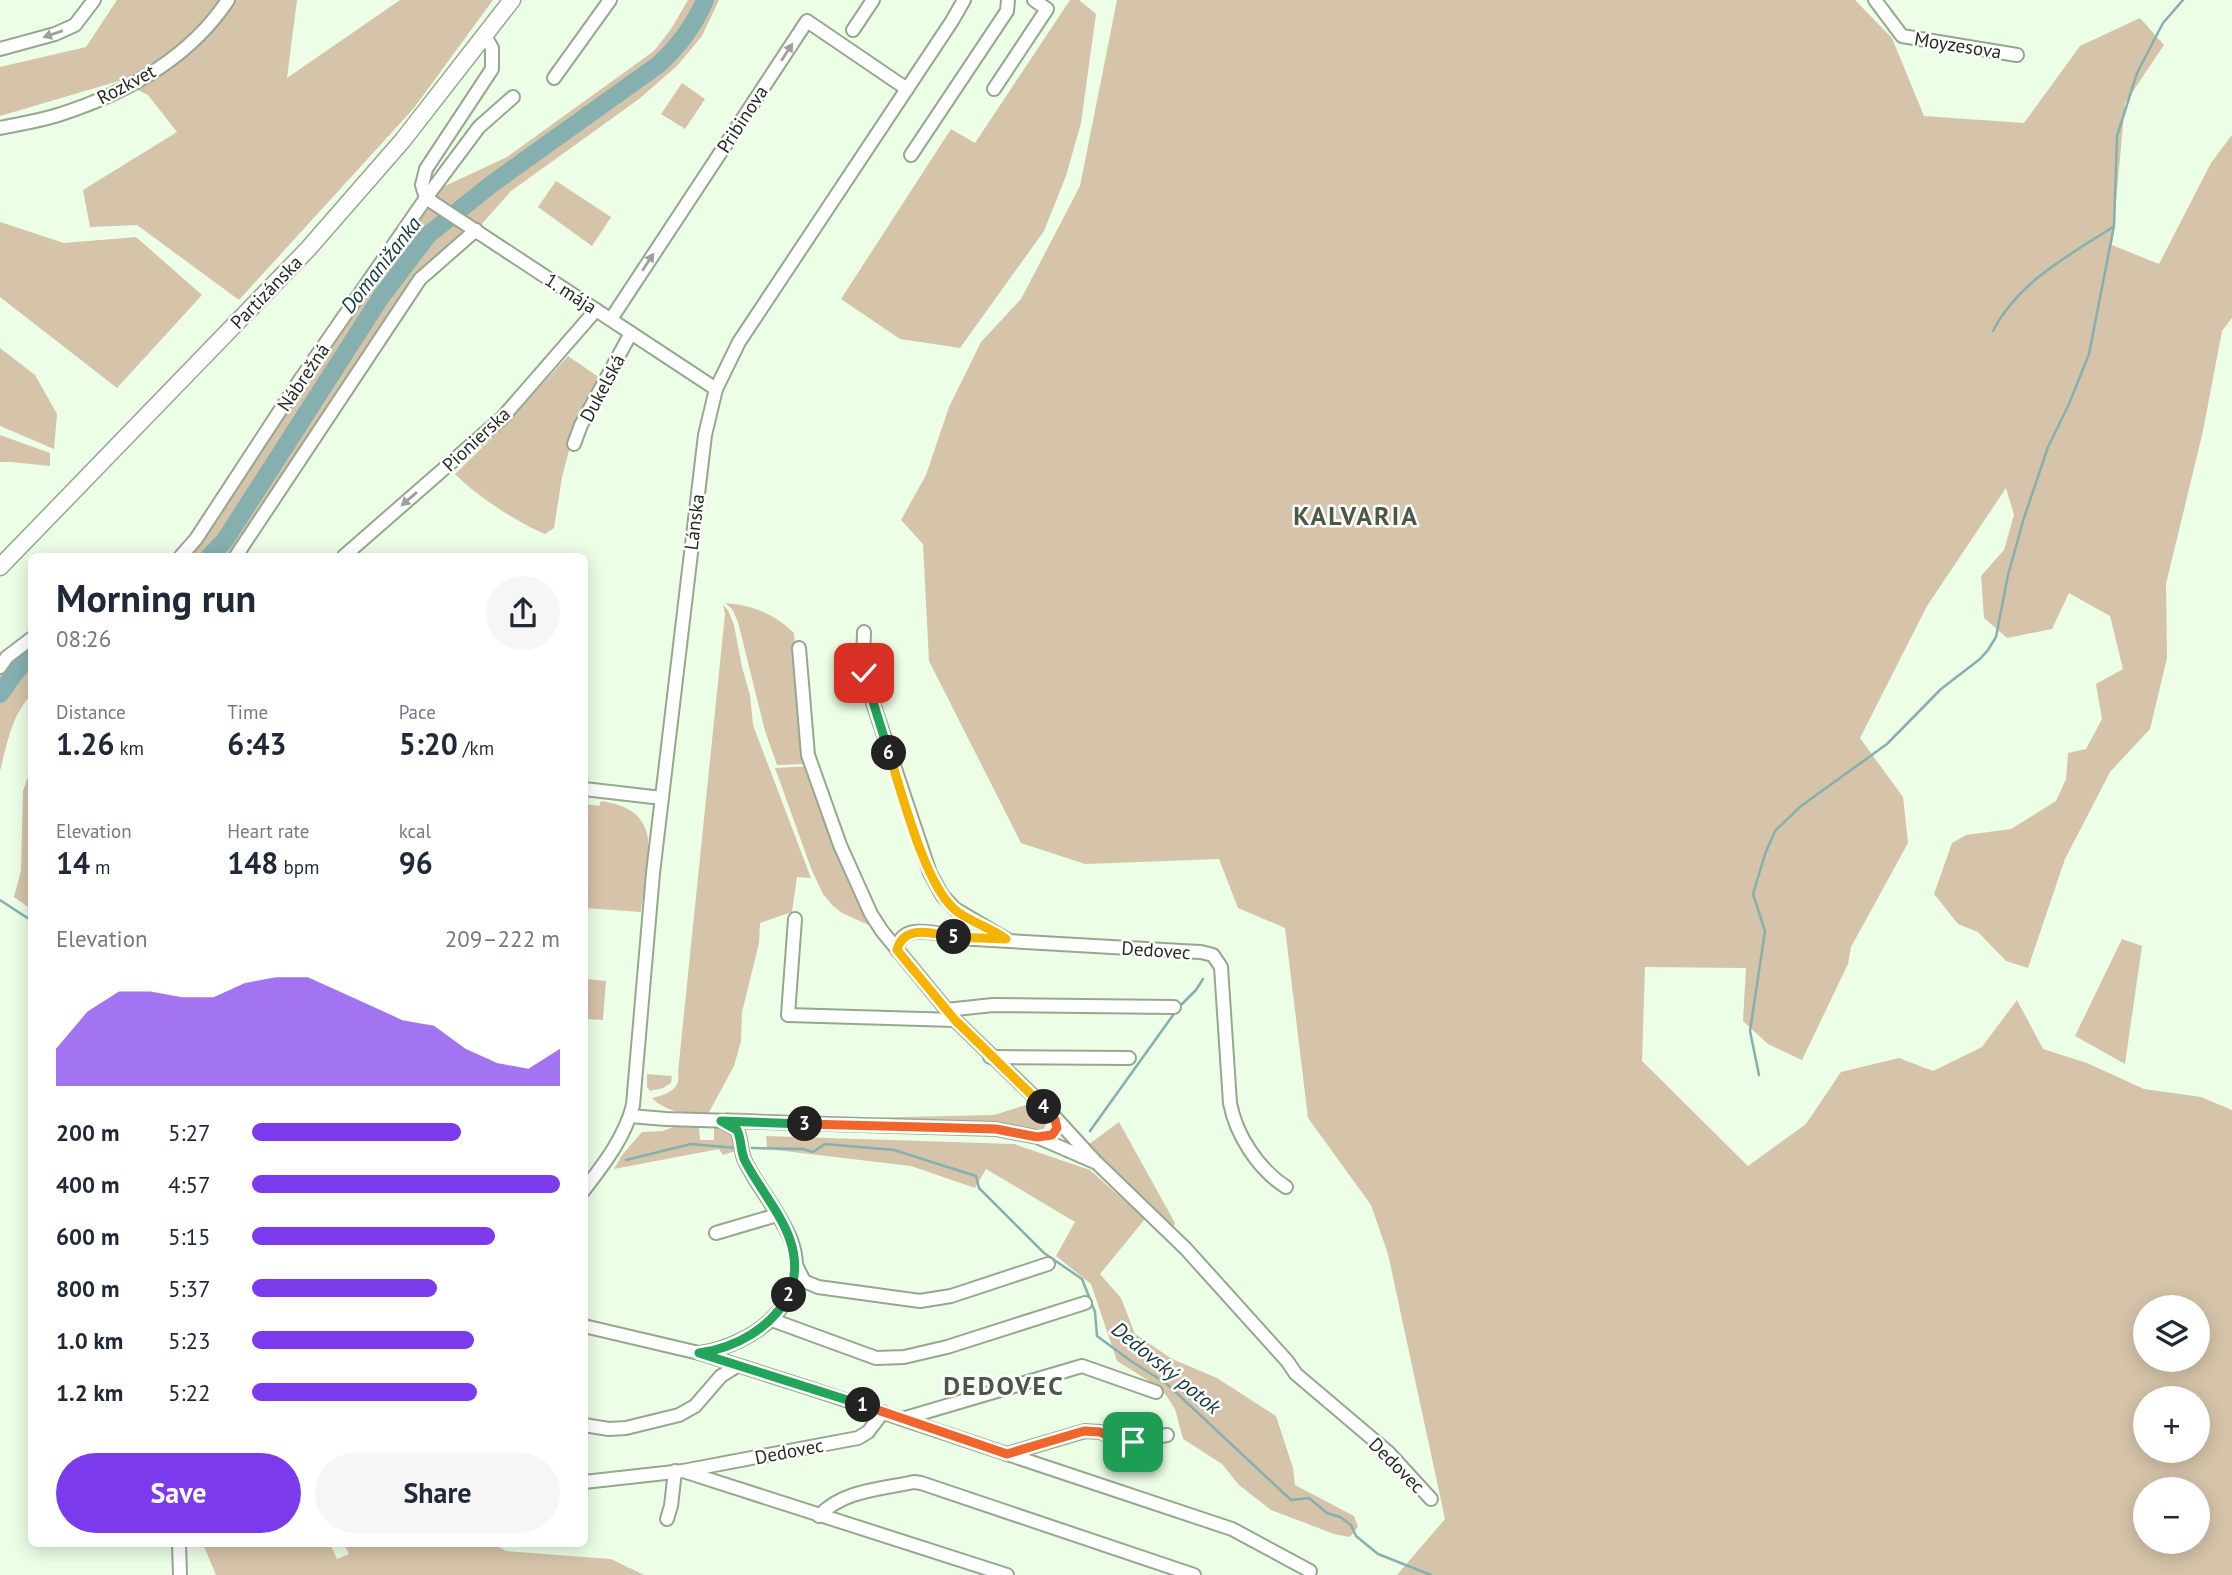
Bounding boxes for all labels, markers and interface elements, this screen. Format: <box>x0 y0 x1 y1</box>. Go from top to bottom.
street label: Moyzesova <box>1913 26 2003 64</box>
one-way arrow <box>42 29 63 40</box>
one-way arrow <box>780 43 794 61</box>
street label: Rozkvet <box>93 58 160 109</box>
street label: Pribinova <box>711 81 773 157</box>
water label: Domanižanka <box>335 210 427 318</box>
street label: Partizánska <box>225 250 307 334</box>
one-way arrow <box>642 253 655 272</box>
street label: 1. mája <box>540 267 602 319</box>
street label: Nábrežná <box>272 339 334 415</box>
street label: Dukelská <box>574 350 630 426</box>
street label: Pionierska <box>437 402 515 476</box>
one-way arrow <box>400 491 418 507</box>
street label: Lánska <box>679 493 709 551</box>
district label: KALVARIA <box>1293 499 1419 532</box>
text: Morning run <box>56 573 256 622</box>
button: share <box>486 576 560 650</box>
text: 08:26 <box>56 624 111 653</box>
pin <box>834 643 894 703</box>
icon: check <box>845 654 883 692</box>
text: Distance <box>56 700 126 724</box>
text: Time <box>227 700 268 724</box>
text: Pace <box>399 700 436 724</box>
text: 1.26 <box>56 724 114 763</box>
text: 6:43 <box>227 724 286 763</box>
text: 5:20 <box>399 724 458 763</box>
text: km <box>114 736 144 760</box>
text: /km <box>458 736 494 760</box>
pin: 6 <box>872 736 906 770</box>
text: 6 <box>883 740 894 764</box>
text: Elevation <box>56 819 132 843</box>
text: Heart rate <box>227 819 309 843</box>
text: kcal <box>399 819 431 843</box>
text: 14 <box>56 843 90 882</box>
text: 148 <box>227 843 278 882</box>
text: 96 <box>399 843 433 882</box>
text: m <box>90 855 111 879</box>
text: bpm <box>278 855 319 879</box>
pin: 5 <box>936 920 972 954</box>
text: Elevation <box>56 924 148 953</box>
text: 209–222 m <box>445 924 560 953</box>
text: 5 <box>948 924 959 948</box>
street label: Dedovec <box>1121 936 1191 964</box>
pin: 4 <box>1026 1090 1062 1124</box>
text: 4 <box>1038 1094 1049 1118</box>
pin: 3 <box>788 1106 822 1142</box>
text: 3 <box>799 1111 810 1135</box>
text: 200 m <box>56 1118 119 1147</box>
text: 5:27 <box>168 1118 211 1147</box>
text: 400 m <box>56 1170 119 1199</box>
text: 4:57 <box>168 1170 211 1199</box>
text: 600 m <box>56 1222 119 1251</box>
text: 5:15 <box>168 1222 211 1251</box>
text: 800 m <box>56 1274 119 1303</box>
text: 5:37 <box>168 1274 211 1303</box>
pin: 2 <box>772 1278 806 1312</box>
text: 2 <box>783 1282 794 1306</box>
map controls <box>2133 1295 2210 1554</box>
button: layers <box>2133 1295 2210 1372</box>
water label: Dedovský potok <box>1106 1315 1228 1421</box>
text: 1.0 km <box>56 1326 123 1355</box>
text: 5:23 <box>168 1326 211 1355</box>
district label: DEDOVEC <box>943 1369 1065 1402</box>
text: 1.2 km <box>56 1378 123 1407</box>
text: 5:22 <box>168 1378 211 1407</box>
button: + <box>2133 1386 2210 1463</box>
pin: 1 <box>846 1388 880 1422</box>
text: 1 <box>857 1392 868 1416</box>
pin <box>1103 1412 1163 1472</box>
icon: arrive <box>1114 1423 1152 1461</box>
street label: Dedovec <box>1364 1432 1430 1498</box>
street label: Dedovec <box>753 1433 825 1469</box>
button: Save <box>56 1453 301 1533</box>
button: Share <box>315 1453 560 1533</box>
button: − <box>2133 1477 2210 1554</box>

